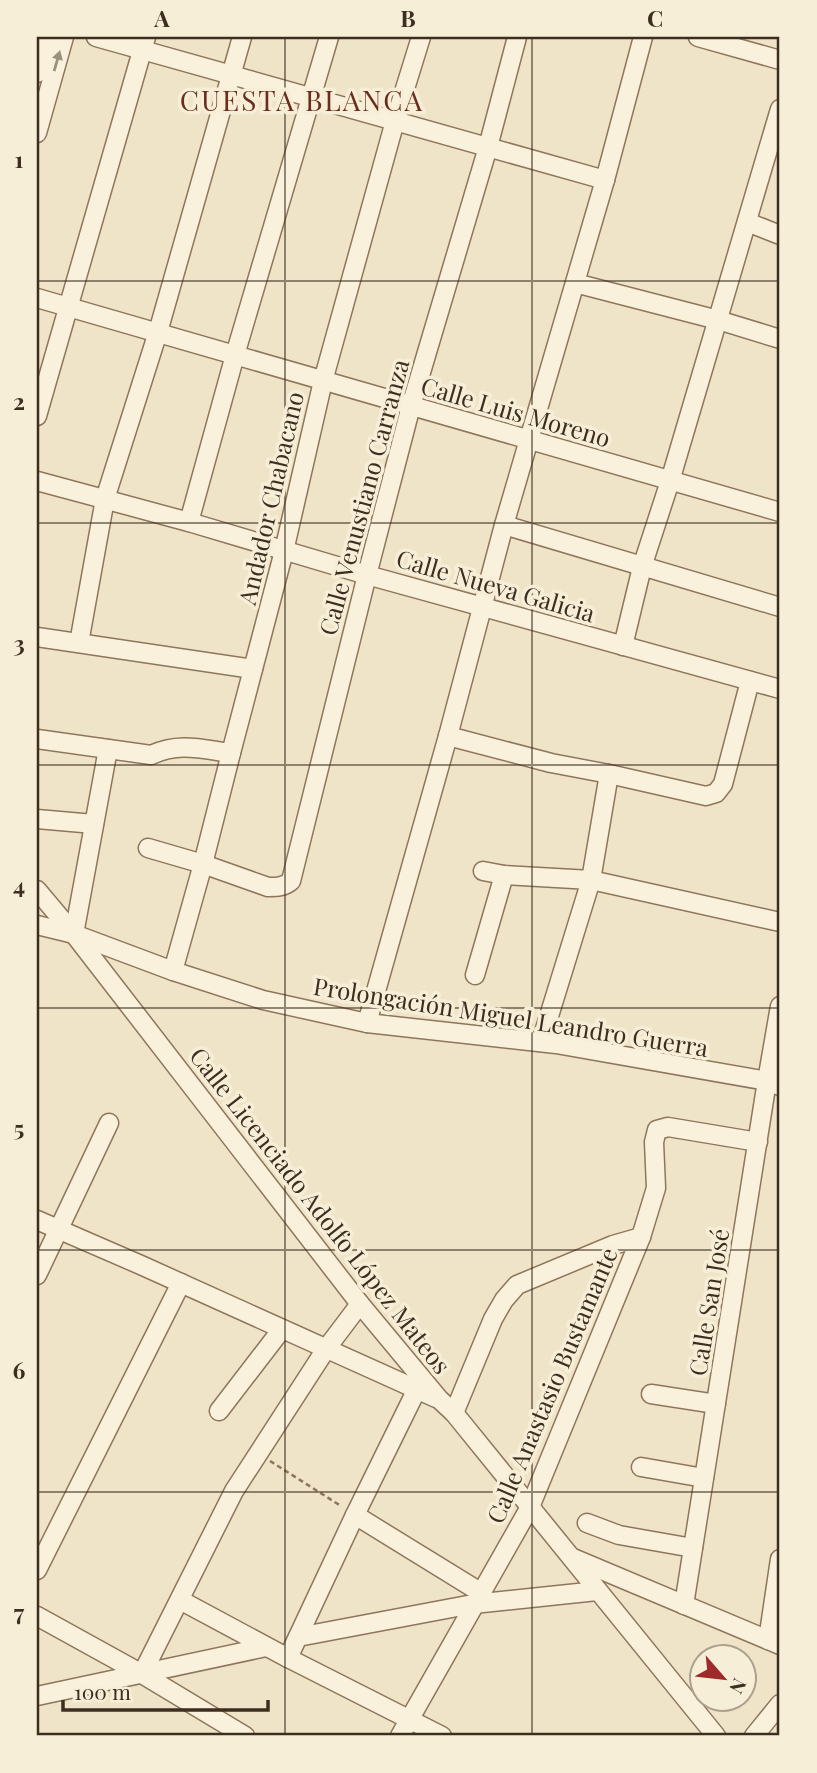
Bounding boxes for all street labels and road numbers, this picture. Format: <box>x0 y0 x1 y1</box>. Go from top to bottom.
street label: Calle Venustiano Carranza <box>311 355 415 639</box>
street label: Calle Luis Moreno <box>418 369 614 453</box>
street label: Andador Chabacano <box>230 388 310 609</box>
street label: Calle Nueva Galicia <box>393 541 599 629</box>
street label: Prolongación Miguel Leandro Guerra <box>311 969 711 1063</box>
street label: Calle Licenciado Adolfo López Mateos <box>183 1040 459 1380</box>
street label: Calle San José <box>681 1226 735 1378</box>
street label: Calle Anastasio Bustamante <box>478 1242 624 1528</box>

